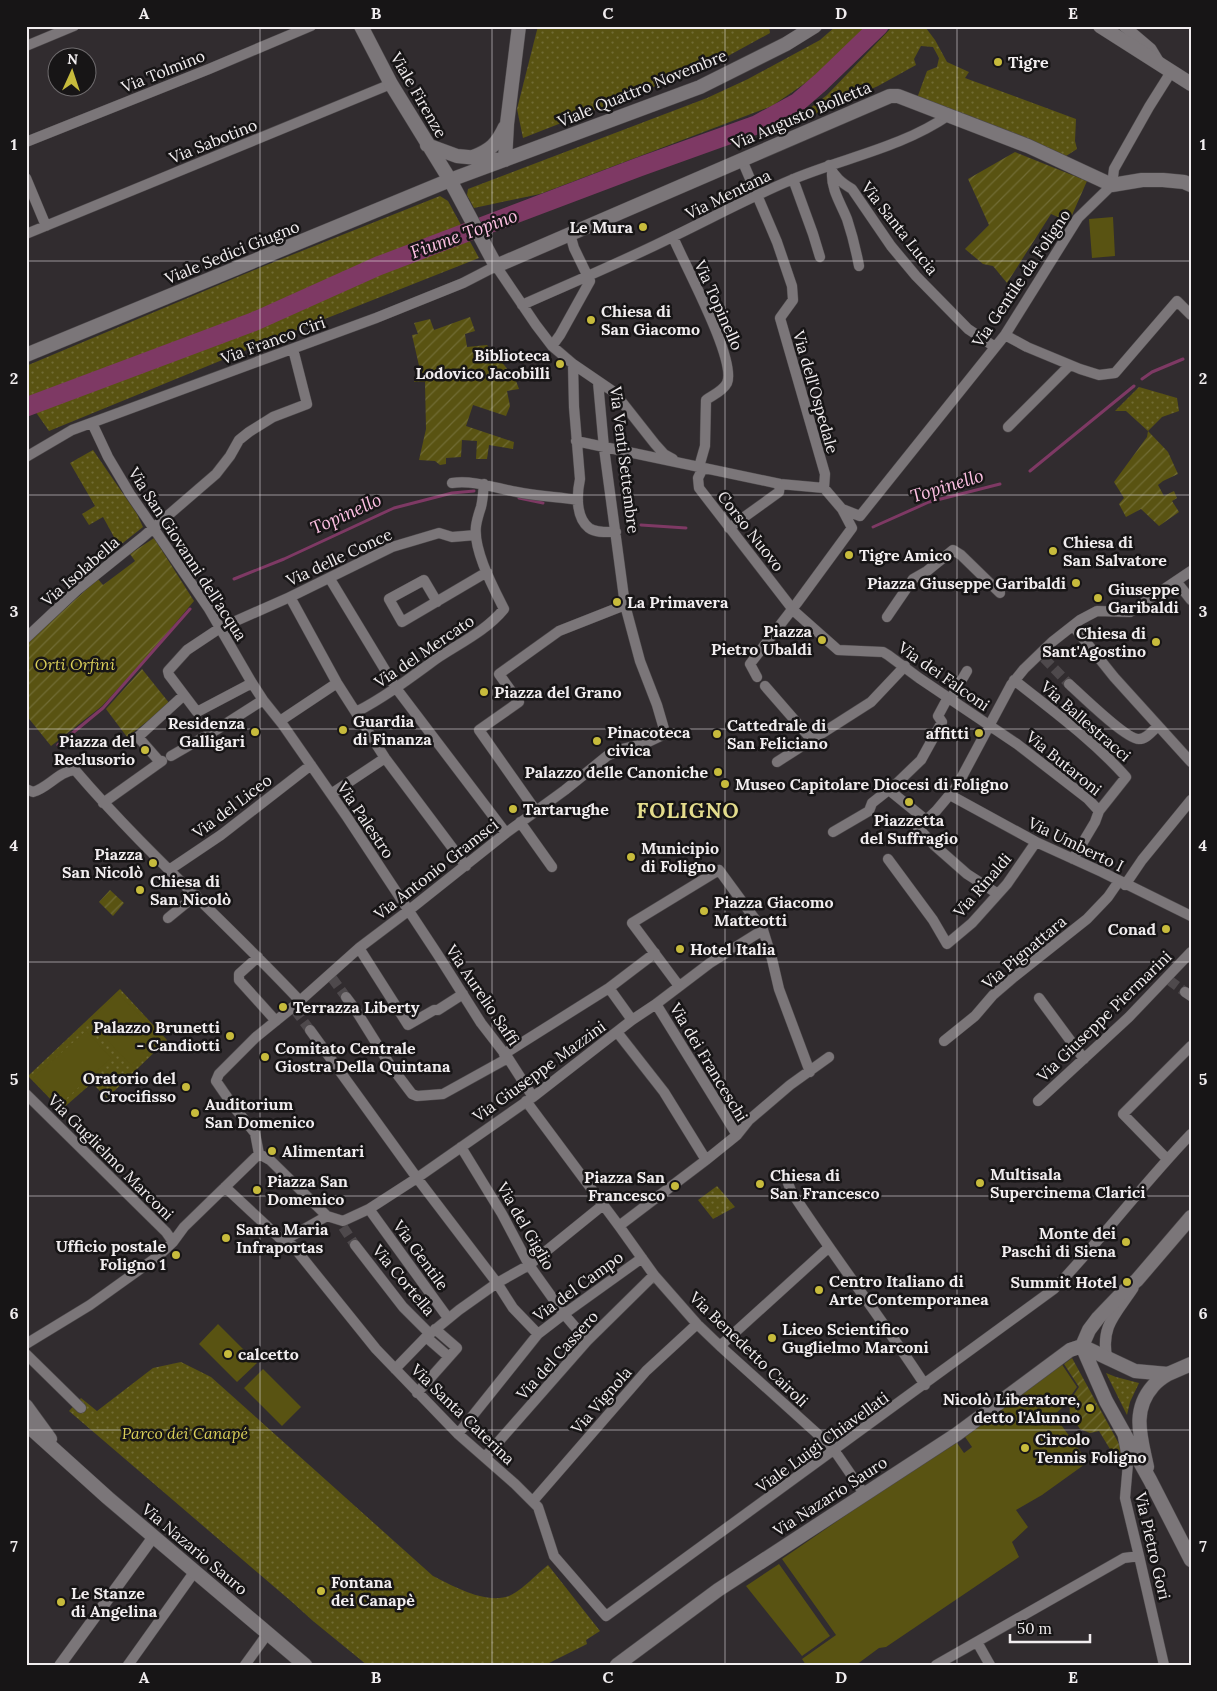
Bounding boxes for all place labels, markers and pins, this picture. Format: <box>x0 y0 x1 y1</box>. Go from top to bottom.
place label: Tigre <box>1008 52 1049 72</box>
marker: Tigre <box>992 56 1004 68</box>
place label: Le Mura <box>569 217 634 237</box>
marker: Le Mura <box>637 221 649 233</box>
place label: Chiesa di San Giacomo <box>601 301 700 339</box>
marker: Chiesa di San Giacomo <box>585 314 597 326</box>
place label: Biblioteca Lodovico Jacobilli <box>415 345 551 383</box>
marker: Biblioteca Lodovico Jacobilli <box>554 358 566 370</box>
place label: Chiesa di San Salvatore <box>1063 532 1167 570</box>
place label: Tigre Amico <box>859 545 952 565</box>
marker: Chiesa di San Salvatore <box>1047 545 1059 557</box>
marker: Tigre Amico <box>843 549 855 561</box>
place label: Piazza Giuseppe Garibaldi <box>867 573 1066 593</box>
marker: Piazza Giuseppe Garibaldi <box>1070 577 1082 589</box>
place label: Giuseppe Garibaldi <box>1108 579 1180 617</box>
place label: La Primavera <box>627 592 729 612</box>
marker: Giuseppe Garibaldi <box>1092 592 1104 604</box>
marker: La Primavera <box>611 596 623 608</box>
place label: Piazza Pietro Ubaldi <box>711 621 813 659</box>
place label: Chiesa di Sant'Agostino <box>1042 623 1146 661</box>
marker: Piazza Pietro Ubaldi <box>816 634 828 646</box>
marker: Chiesa di Sant'Agostino <box>1150 636 1162 648</box>
place label: Piazza del Grano <box>494 682 621 702</box>
marker: Piazza del Grano <box>478 686 490 698</box>
place label: Guardia di Finanza <box>353 711 432 749</box>
place label: Residenza Galligari <box>168 713 246 751</box>
place label: Cattedrale di San Feliciano <box>727 715 828 753</box>
place label: Pinacoteca civica <box>607 722 691 760</box>
place label: affitti <box>926 723 969 743</box>
marker: Guardia di Finanza <box>337 724 349 736</box>
marker: Residenza Galligari <box>249 726 261 738</box>
marker: affitti <box>973 727 985 739</box>
marker: Cattedrale di San Feliciano <box>711 728 723 740</box>
place label: Piazza del Reclusorio <box>54 731 135 769</box>
marker: Pinacoteca civica <box>591 735 603 747</box>
marker: Piazza del Reclusorio <box>139 744 151 756</box>
place label: Palazzo delle Canoniche <box>525 762 708 782</box>
marker: Palazzo delle Canoniche <box>712 766 724 778</box>
place label: Museo Capitolare Diocesi di Foligno <box>735 774 1009 794</box>
marker: Museo Capitolare Diocesi di Foligno <box>719 778 731 790</box>
marker: Piazzetta del Suffragio <box>903 796 915 808</box>
place label: Tartarughe <box>523 799 609 819</box>
marker: Tartarughe <box>507 803 519 815</box>
place label: Piazzetta del Suffragio <box>860 810 958 848</box>
place label: Municipio di Foligno <box>641 838 719 876</box>
place label: Piazza San Nicolò <box>62 844 144 882</box>
marker: Municipio di Foligno <box>625 851 637 863</box>
marker: Piazza San Nicolò <box>147 857 159 869</box>
place label: Chiesa di San Nicolò <box>150 871 231 909</box>
marker: Chiesa di San Nicolò <box>134 884 146 896</box>
place label: Piazza Giacomo Matteotti <box>714 892 834 930</box>
marker: Piazza Giacomo Matteotti <box>698 905 710 917</box>
place label: Conad <box>1108 919 1156 939</box>
marker: Conad <box>1160 923 1172 935</box>
place label: Hotel Italia <box>690 939 776 959</box>
marker: Hotel Italia <box>674 943 686 955</box>
place label: Terrazza Liberty <box>293 997 420 1017</box>
marker: Terrazza Liberty <box>277 1001 289 1013</box>
place label: Palazzo Brunetti - Candiotti <box>93 1017 220 1055</box>
marker: Palazzo Brunetti - Candiotti <box>224 1030 236 1042</box>
place label: Comitato Centrale Giostra Della Quintana <box>275 1038 451 1076</box>
marker: Comitato Centrale Giostra Della Quintana <box>259 1051 271 1063</box>
place label: Oratorio del Crocifisso <box>83 1068 176 1106</box>
marker: Oratorio del Crocifisso <box>180 1081 192 1093</box>
place label: Auditorium San Domenico <box>205 1094 315 1132</box>
marker: Auditorium San Domenico <box>189 1107 201 1119</box>
place label: Alimentari <box>282 1141 364 1161</box>
marker: Alimentari <box>266 1145 278 1157</box>
place label: Multisala Supercinema Clarici <box>990 1164 1146 1202</box>
place label: Chiesa di San Francesco <box>770 1165 879 1203</box>
place label: Piazza San Francesco <box>584 1167 665 1205</box>
place label: Piazza San Domenico <box>267 1171 348 1209</box>
marker: Multisala Supercinema Clarici <box>974 1177 986 1189</box>
marker: Chiesa di San Francesco <box>754 1178 766 1190</box>
marker: Piazza San Francesco <box>669 1180 681 1192</box>
marker: Piazza San Domenico <box>251 1184 263 1196</box>
place label: Santa Maria Infraportas <box>236 1219 329 1257</box>
place label: Monte dei Paschi di Siena <box>1001 1223 1117 1261</box>
marker: Santa Maria Infraportas <box>220 1232 232 1244</box>
place label: Ufficio postale Foligno 1 <box>56 1236 166 1274</box>
marker: Monte dei Paschi di Siena <box>1120 1236 1132 1248</box>
marker: Ufficio postale Foligno 1 <box>170 1249 182 1261</box>
place label: Centro Italiano di Arte Contemporanea <box>829 1271 989 1309</box>
place label: Summit Hotel <box>1010 1272 1117 1292</box>
marker: Summit Hotel <box>1121 1276 1133 1288</box>
marker: Centro Italiano di Arte Contemporanea <box>813 1284 825 1296</box>
place label: Liceo Scientifico Guglielmo Marconi <box>782 1319 929 1357</box>
marker: Liceo Scientifico Guglielmo Marconi <box>766 1332 778 1344</box>
place label: calcetto <box>238 1344 299 1364</box>
marker: calcetto <box>222 1348 234 1360</box>
place label: Nicolò Liberatore, detto l'Alunno <box>943 1389 1080 1427</box>
marker: Nicolò Liberatore, detto l'Alunno <box>1084 1402 1096 1414</box>
place label: Circolo Tennis Foligno <box>1035 1429 1147 1467</box>
marker: Circolo Tennis Foligno <box>1019 1442 1031 1454</box>
place label: Fontana dei Canapè <box>331 1572 415 1610</box>
place label: Le Stanze di Angelina <box>71 1583 158 1621</box>
marker: Fontana dei Canapè <box>315 1585 327 1597</box>
marker: Le Stanze di Angelina <box>55 1596 67 1608</box>

